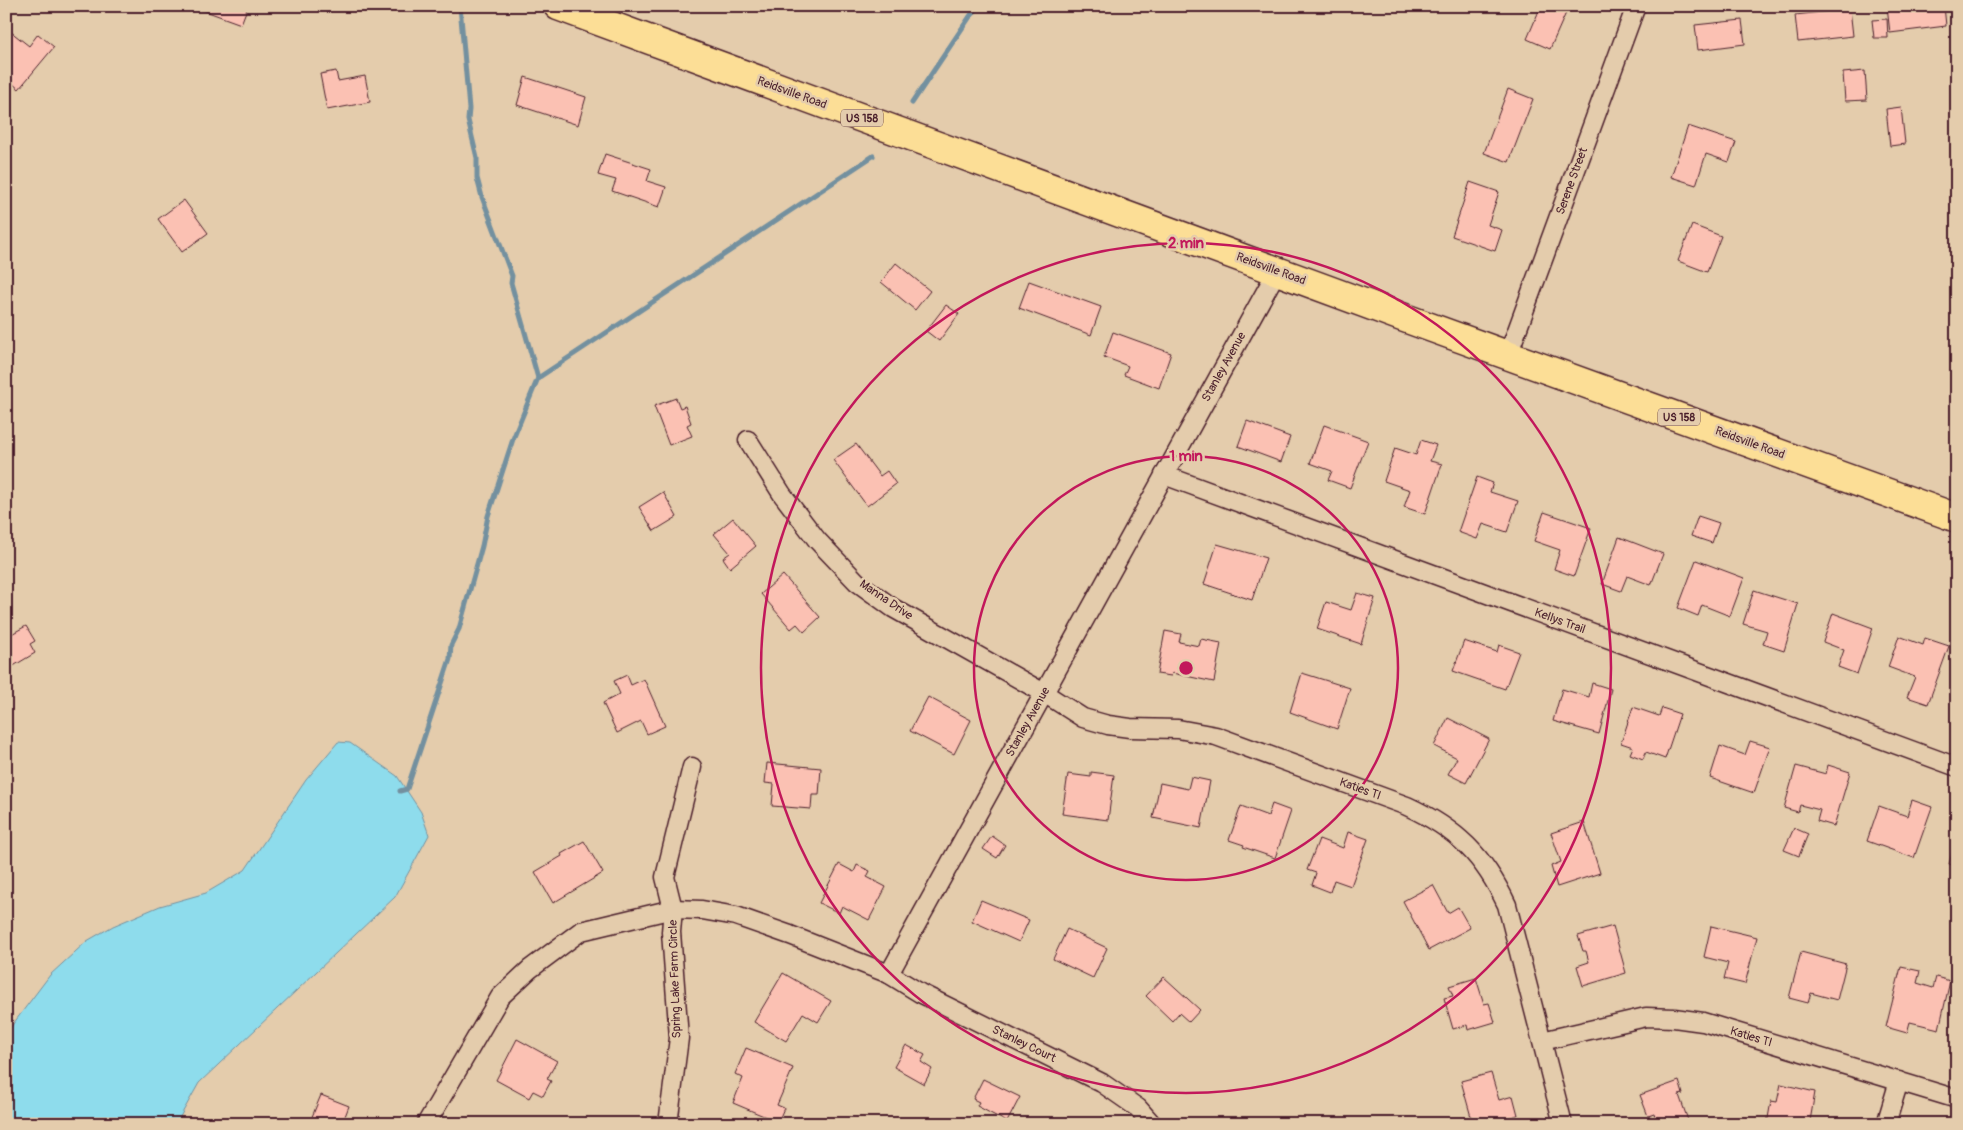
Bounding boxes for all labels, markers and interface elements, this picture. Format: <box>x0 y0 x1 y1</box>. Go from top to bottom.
street label: Reidsville Road <box>755 73 829 113</box>
road number: US 158 <box>841 110 883 126</box>
street label: Serene Street <box>1553 145 1591 217</box>
text: 2 min <box>1168 234 1204 253</box>
street label: Reidsville Road <box>1234 249 1308 289</box>
street label: Stanley Avenue <box>1199 330 1249 404</box>
road number: US 158 <box>1658 408 1700 426</box>
street label: Reidsville Road <box>1713 423 1787 463</box>
text: 1 min <box>1169 447 1203 466</box>
street label: Manna Drive <box>856 577 916 623</box>
street label: Kellys Trail <box>1532 605 1588 637</box>
centre of rings <box>1177 659 1195 677</box>
street label: Stanley Avenue <box>1003 685 1053 759</box>
street label: Katies Tl <box>1337 775 1383 803</box>
street label: Spring Lake Farm Circle <box>665 919 685 1039</box>
street label: Stanley Court <box>990 1022 1059 1066</box>
street label: Katies Tl <box>1728 1024 1774 1050</box>

